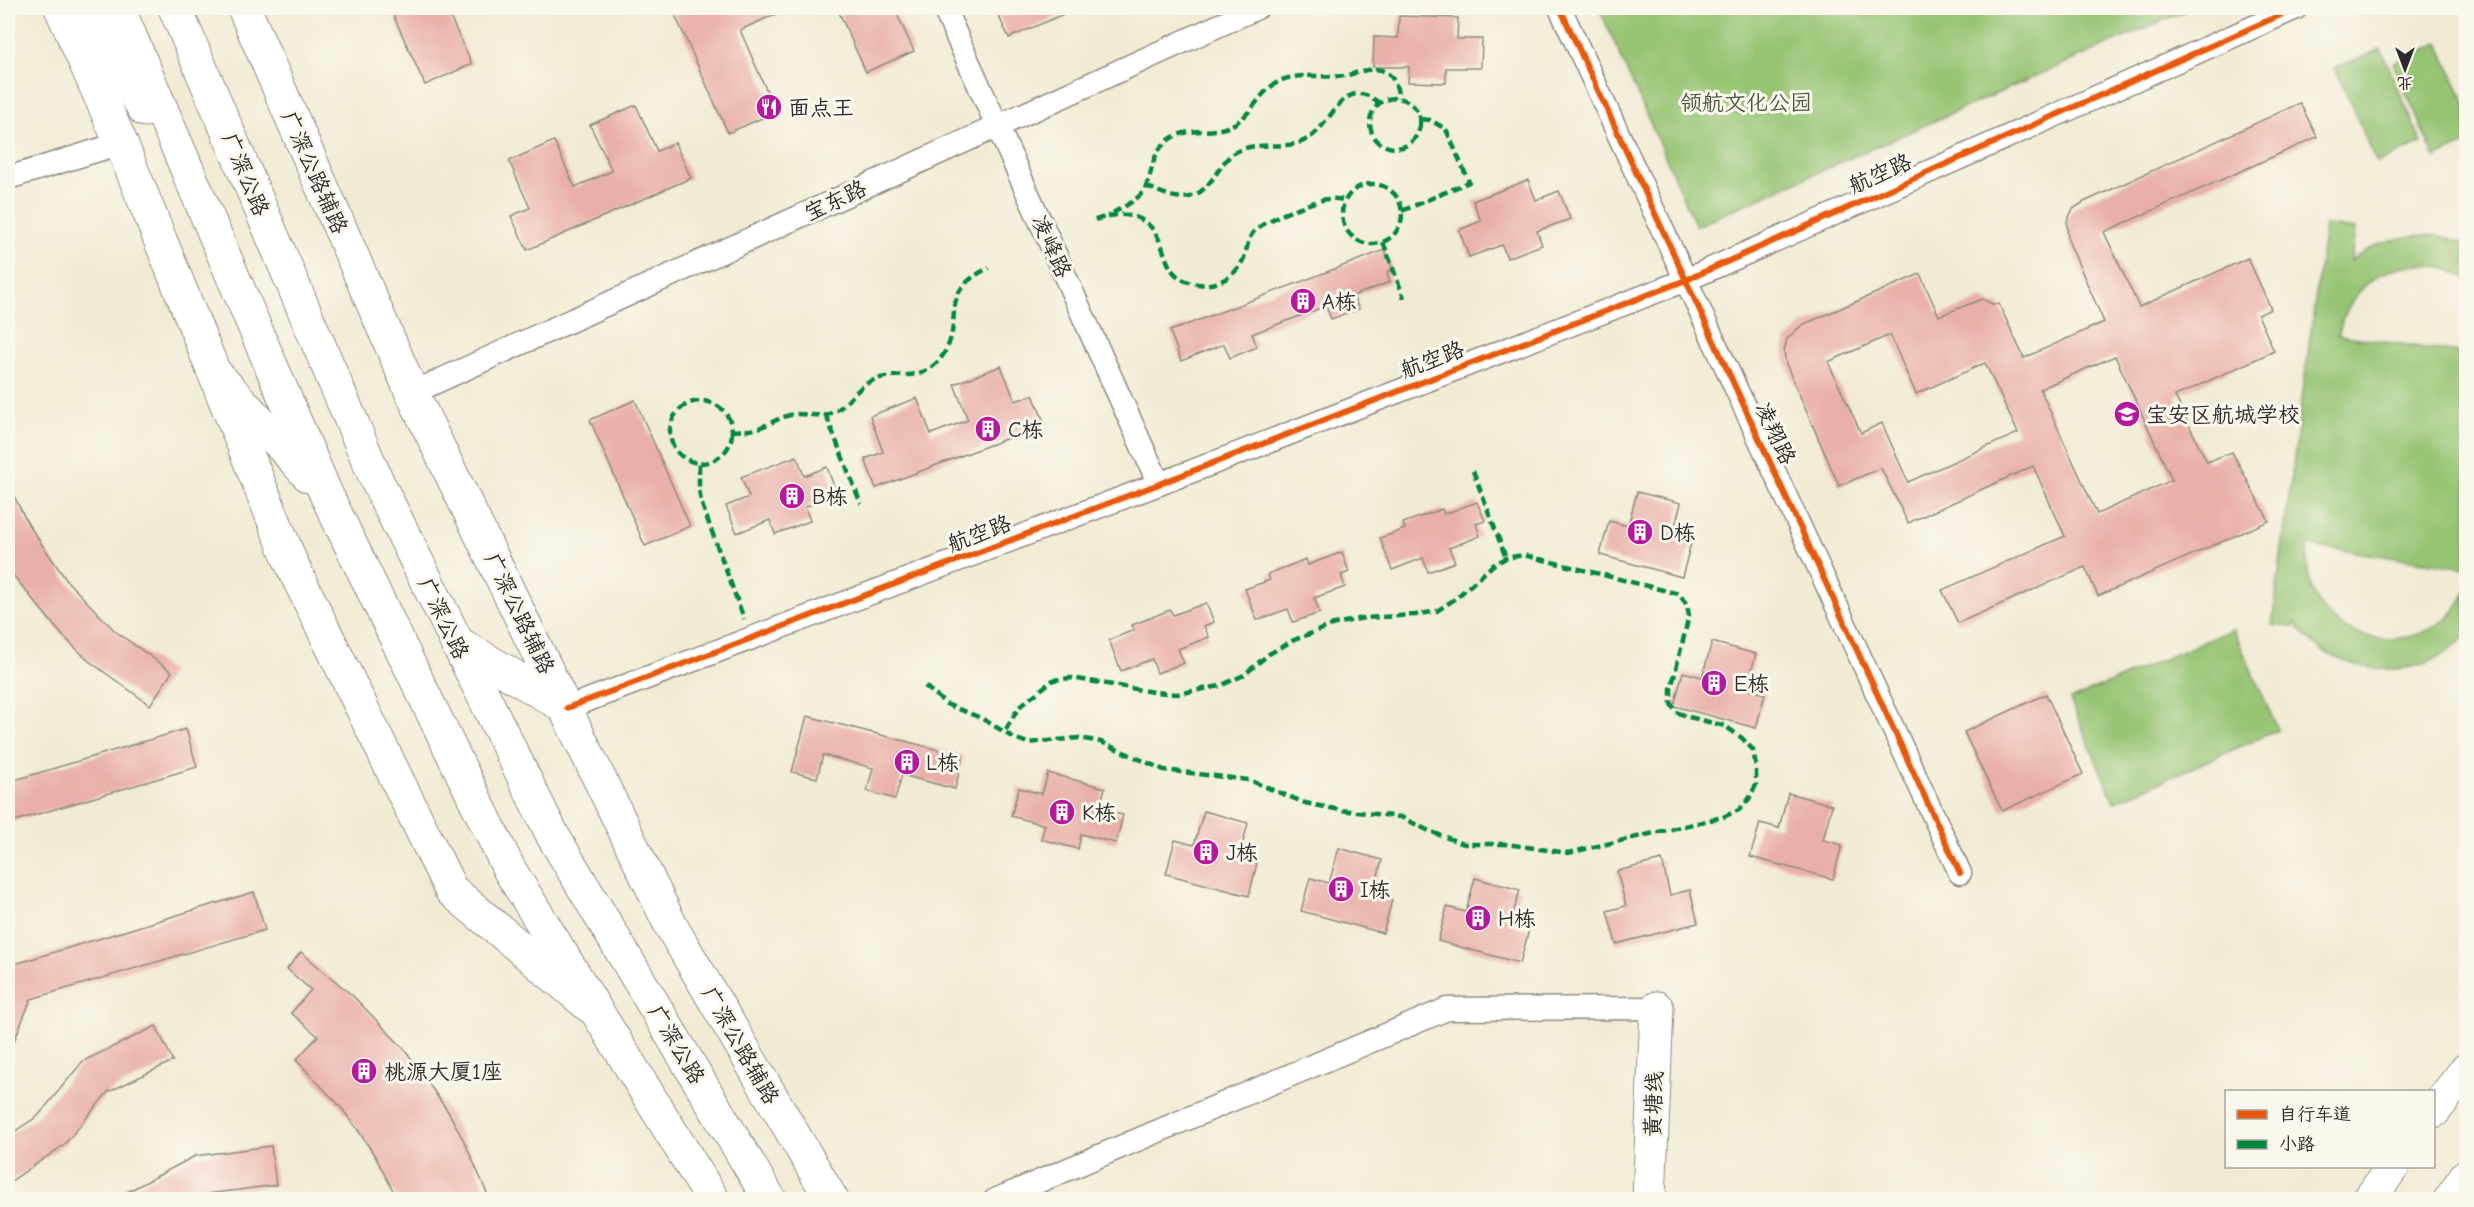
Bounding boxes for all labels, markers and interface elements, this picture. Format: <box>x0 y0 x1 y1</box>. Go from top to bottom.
north arrow <box>2375 39 2435 99</box>
text: 北 <box>2397 74 2413 92</box>
park label: 领航文化公园 <box>1680 90 1812 116</box>
restaurant icon: 面点王 <box>754 92 784 122</box>
place label: 面点王 <box>788 95 854 121</box>
street label: 广深公路辅路 <box>275 107 353 238</box>
street label: 广深公路 <box>216 129 274 220</box>
street label: 航空路 <box>1845 149 1916 199</box>
street label: 宝东路 <box>800 175 871 227</box>
street label: 凌峰路 <box>1026 211 1076 282</box>
building icon: A栋 <box>1288 286 1318 316</box>
place label: A栋 <box>1322 289 1357 315</box>
street label: 航空路 <box>1397 336 1468 384</box>
street label: 凌翔路 <box>1749 398 1801 469</box>
school or university icon: 宝安区航城学校 <box>2112 399 2142 429</box>
place label: 宝安区航城学校 <box>2146 402 2300 428</box>
building icon: C栋 <box>973 414 1003 444</box>
place label: C栋 <box>1008 417 1044 443</box>
building icon: B栋 <box>777 481 807 511</box>
place label: B栋 <box>812 484 848 510</box>
street label: 航空路 <box>944 510 1015 558</box>
building icon: D栋 <box>1625 517 1655 547</box>
place label: D栋 <box>1660 520 1696 546</box>
street label: 广深公路辅路 <box>478 548 560 678</box>
street label: 广深公路 <box>412 573 474 664</box>
building icon: E栋 <box>1699 668 1729 698</box>
place label: E栋 <box>1734 671 1769 697</box>
building icon: L栋 <box>892 747 922 777</box>
place label: L栋 <box>926 750 959 776</box>
building icon: K栋 <box>1047 797 1077 827</box>
place label: K栋 <box>1082 800 1116 826</box>
building icon: J栋 <box>1191 837 1221 867</box>
place label: J栋 <box>1226 840 1258 866</box>
building icon: I栋 <box>1326 874 1356 904</box>
place label: I栋 <box>1360 877 1391 903</box>
building icon: H栋 <box>1463 903 1493 933</box>
place label: H栋 <box>1498 906 1536 932</box>
street label: 广深公路辅路 <box>696 982 784 1109</box>
street label: 广深公路 <box>642 1000 710 1089</box>
building icon: 桃源大厦1座 <box>349 1056 379 1086</box>
place label: 桃源大厦1座 <box>384 1059 503 1085</box>
street label: 黄塘线 <box>1640 1071 1668 1137</box>
legend <box>2225 1090 2435 1168</box>
text: 自行车道 <box>2279 1104 2351 1125</box>
text: 小路 <box>2279 1134 2315 1155</box>

